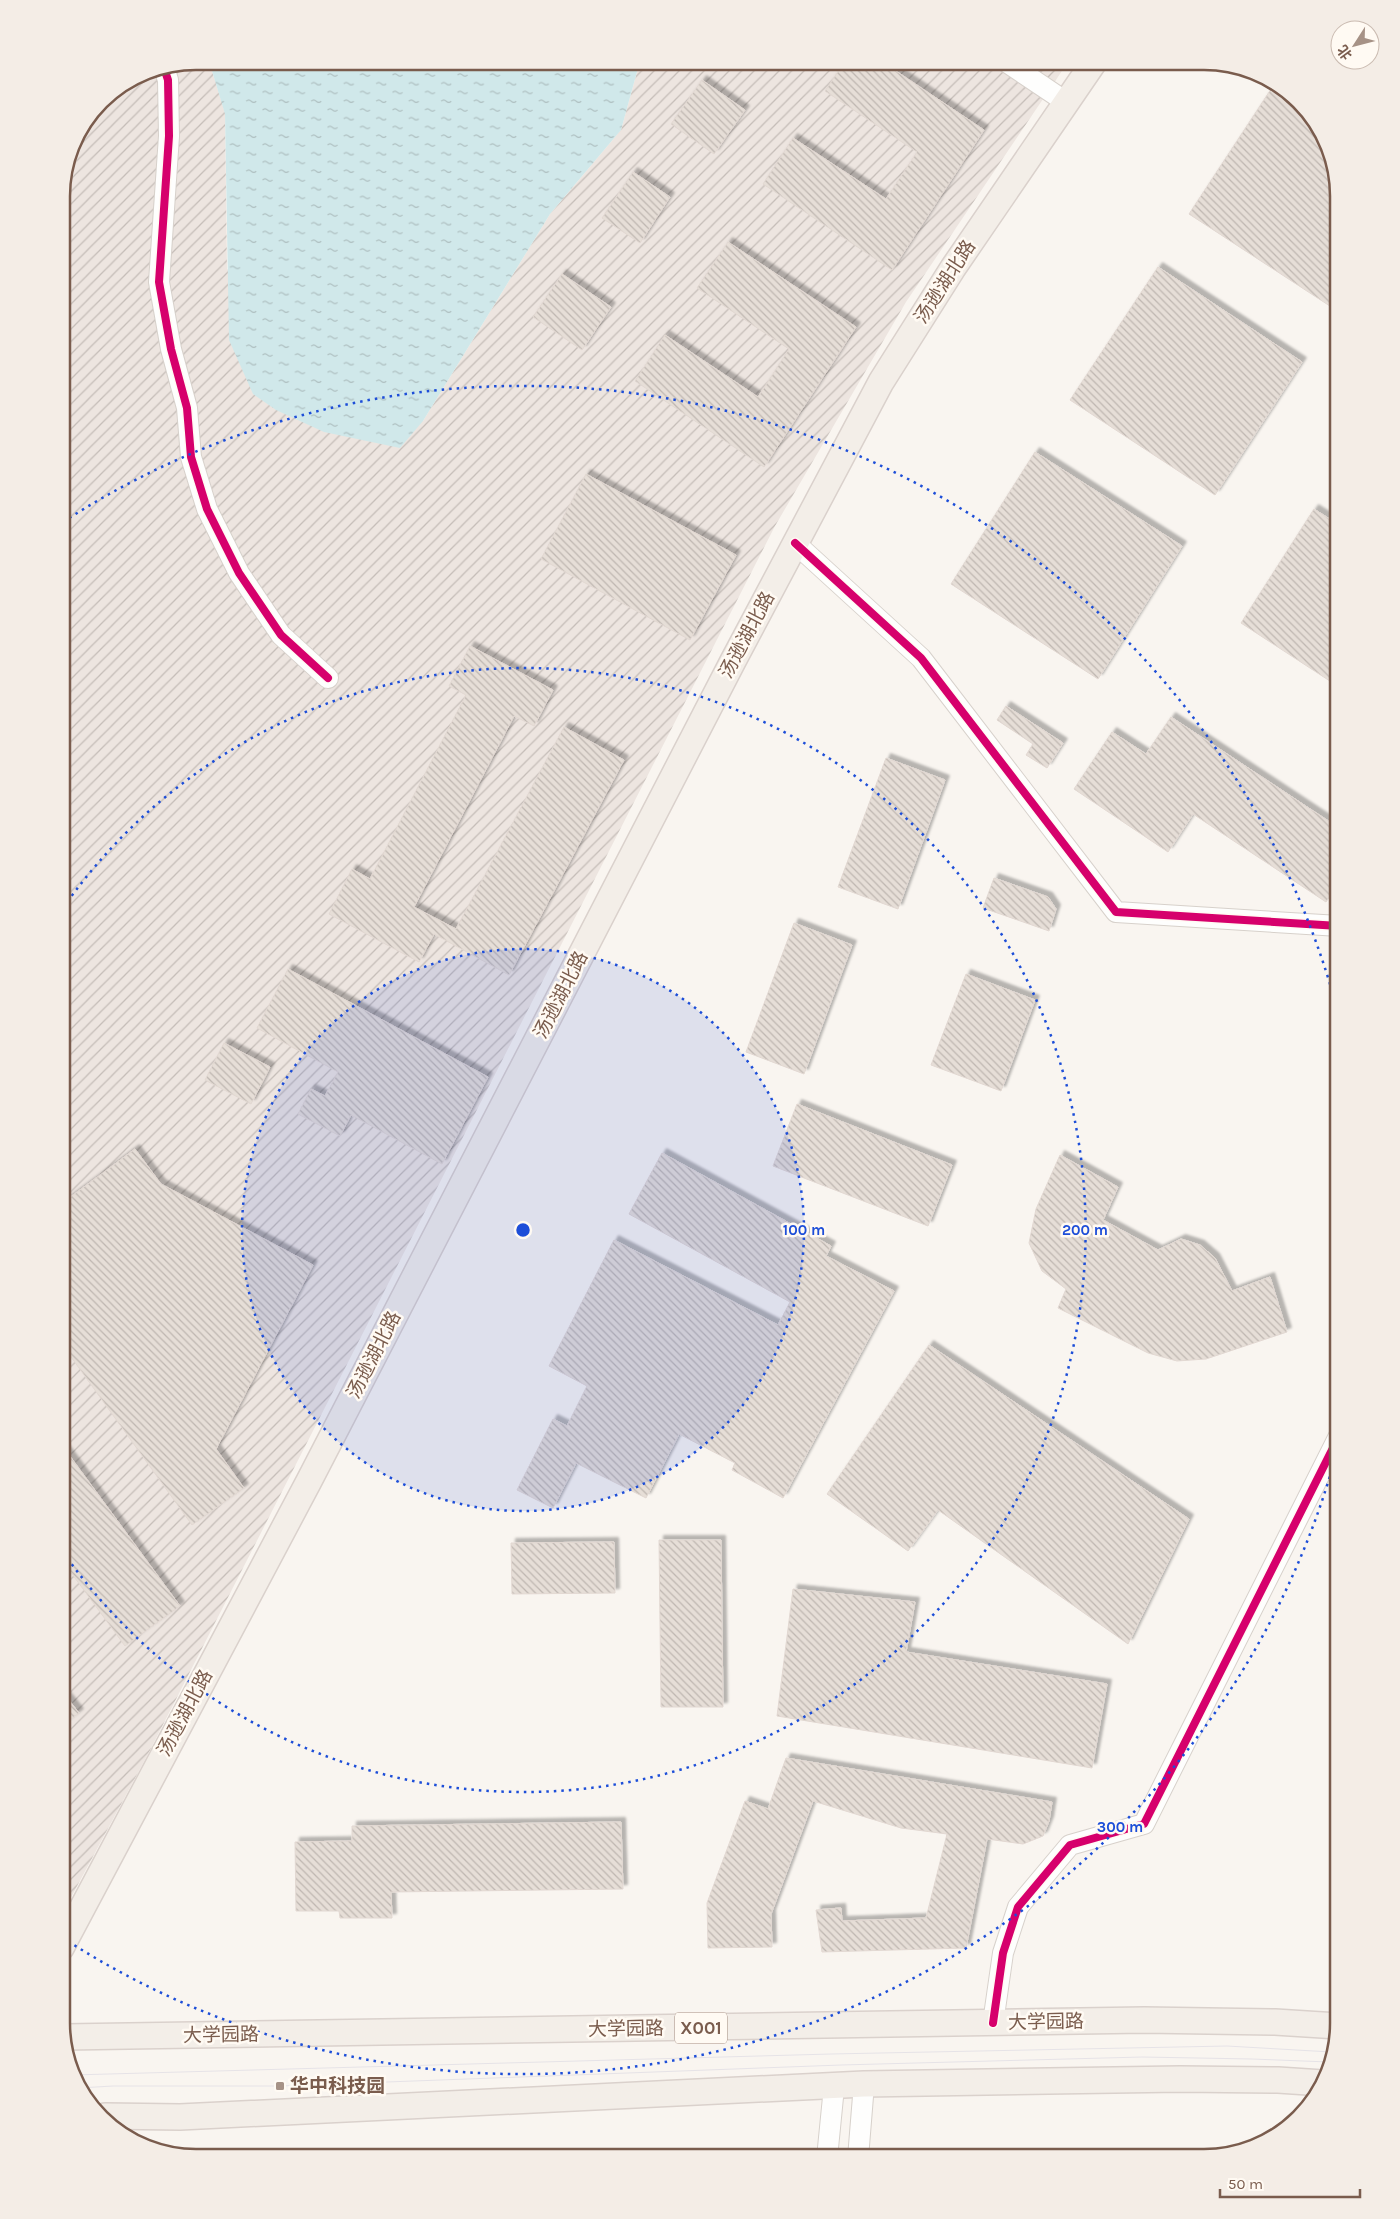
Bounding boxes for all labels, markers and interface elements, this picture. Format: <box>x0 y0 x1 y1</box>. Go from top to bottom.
north arrow <box>1330 20 1380 70</box>
text: 北 <box>1334 42 1356 63</box>
street label: 汤逊湖北路 <box>910 236 980 328</box>
street label: 汤逊湖北路 <box>715 588 779 682</box>
street label: 汤逊湖北路 <box>530 948 592 1042</box>
centre of rings <box>514 1221 532 1239</box>
text: 100 m <box>783 1221 825 1239</box>
text: 200 m <box>1062 1221 1108 1239</box>
street label: 汤逊湖北路 <box>343 1308 405 1402</box>
street label: 汤逊湖北路 <box>153 1666 217 1760</box>
text: 300 m <box>1097 1818 1143 1836</box>
street label: 大学园路 <box>1008 2010 1084 2034</box>
road number: X001 <box>675 2012 727 2044</box>
street label: 大学园路 <box>588 2017 664 2041</box>
street label: 大学园路 <box>183 2023 259 2047</box>
place label: 华中科技园 <box>290 2075 385 2097</box>
marker: 华中科技园 <box>274 2080 286 2092</box>
scale bar <box>1220 2166 1360 2198</box>
text: 50 m <box>1228 2175 1263 2193</box>

